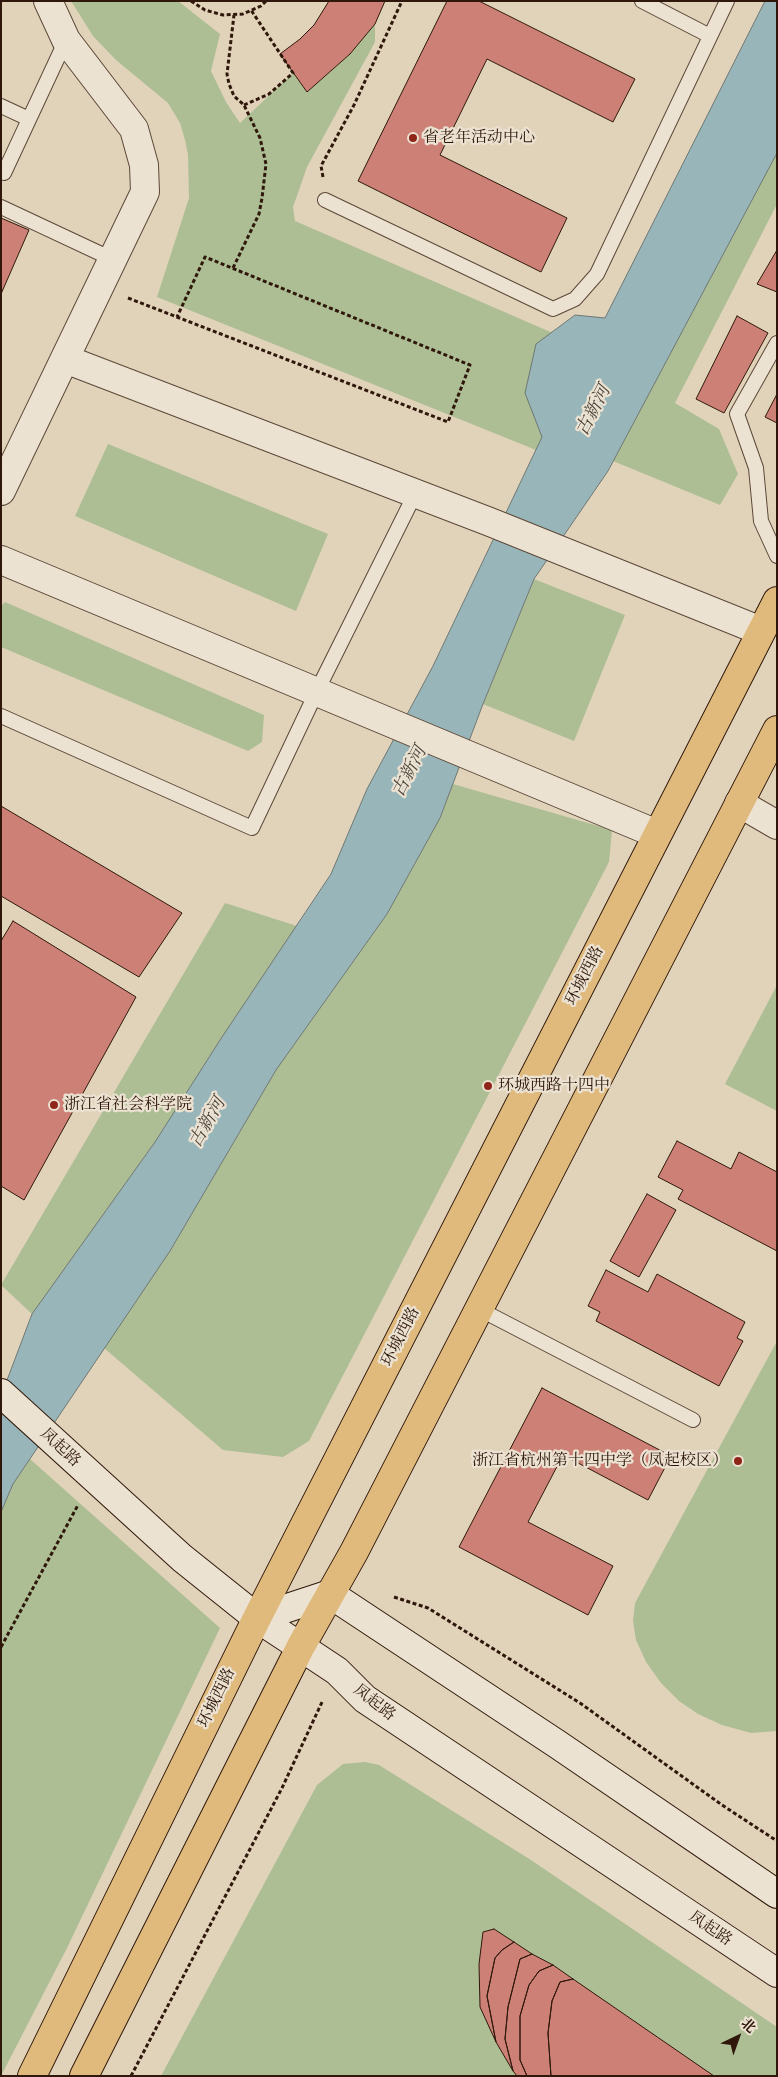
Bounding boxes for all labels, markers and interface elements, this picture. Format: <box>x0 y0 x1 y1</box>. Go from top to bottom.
place label: 省老年活动中心 <box>423 128 535 148</box>
marker: 省老年活动中心 <box>407 132 419 144</box>
water label: 古新河 <box>572 382 616 440</box>
water label: 古新河 <box>388 743 432 801</box>
street label: 环城西路 <box>562 943 608 1009</box>
place label: 环城西路十四中 <box>498 1076 610 1096</box>
marker: 环城西路十四中 <box>482 1080 494 1092</box>
water label: 古新河 <box>185 1094 231 1152</box>
place label: 浙江省社会科学院 <box>64 1095 192 1115</box>
marker: 浙江省社会科学院 <box>48 1099 60 1111</box>
street label: 环城西路 <box>378 1304 424 1370</box>
street label: 凤起路 <box>36 1425 84 1471</box>
place label: 浙江省杭州第十四中学（凤起校区） <box>472 1451 728 1471</box>
marker: 浙江省杭州第十四中学（凤起校区） <box>732 1455 744 1467</box>
street label: 环城西路 <box>194 1665 240 1731</box>
street label: 凤起路 <box>349 1681 399 1725</box>
street label: 凤起路 <box>685 1908 735 1950</box>
north arrow <box>713 2012 763 2062</box>
text: 北 <box>737 2014 759 2037</box>

